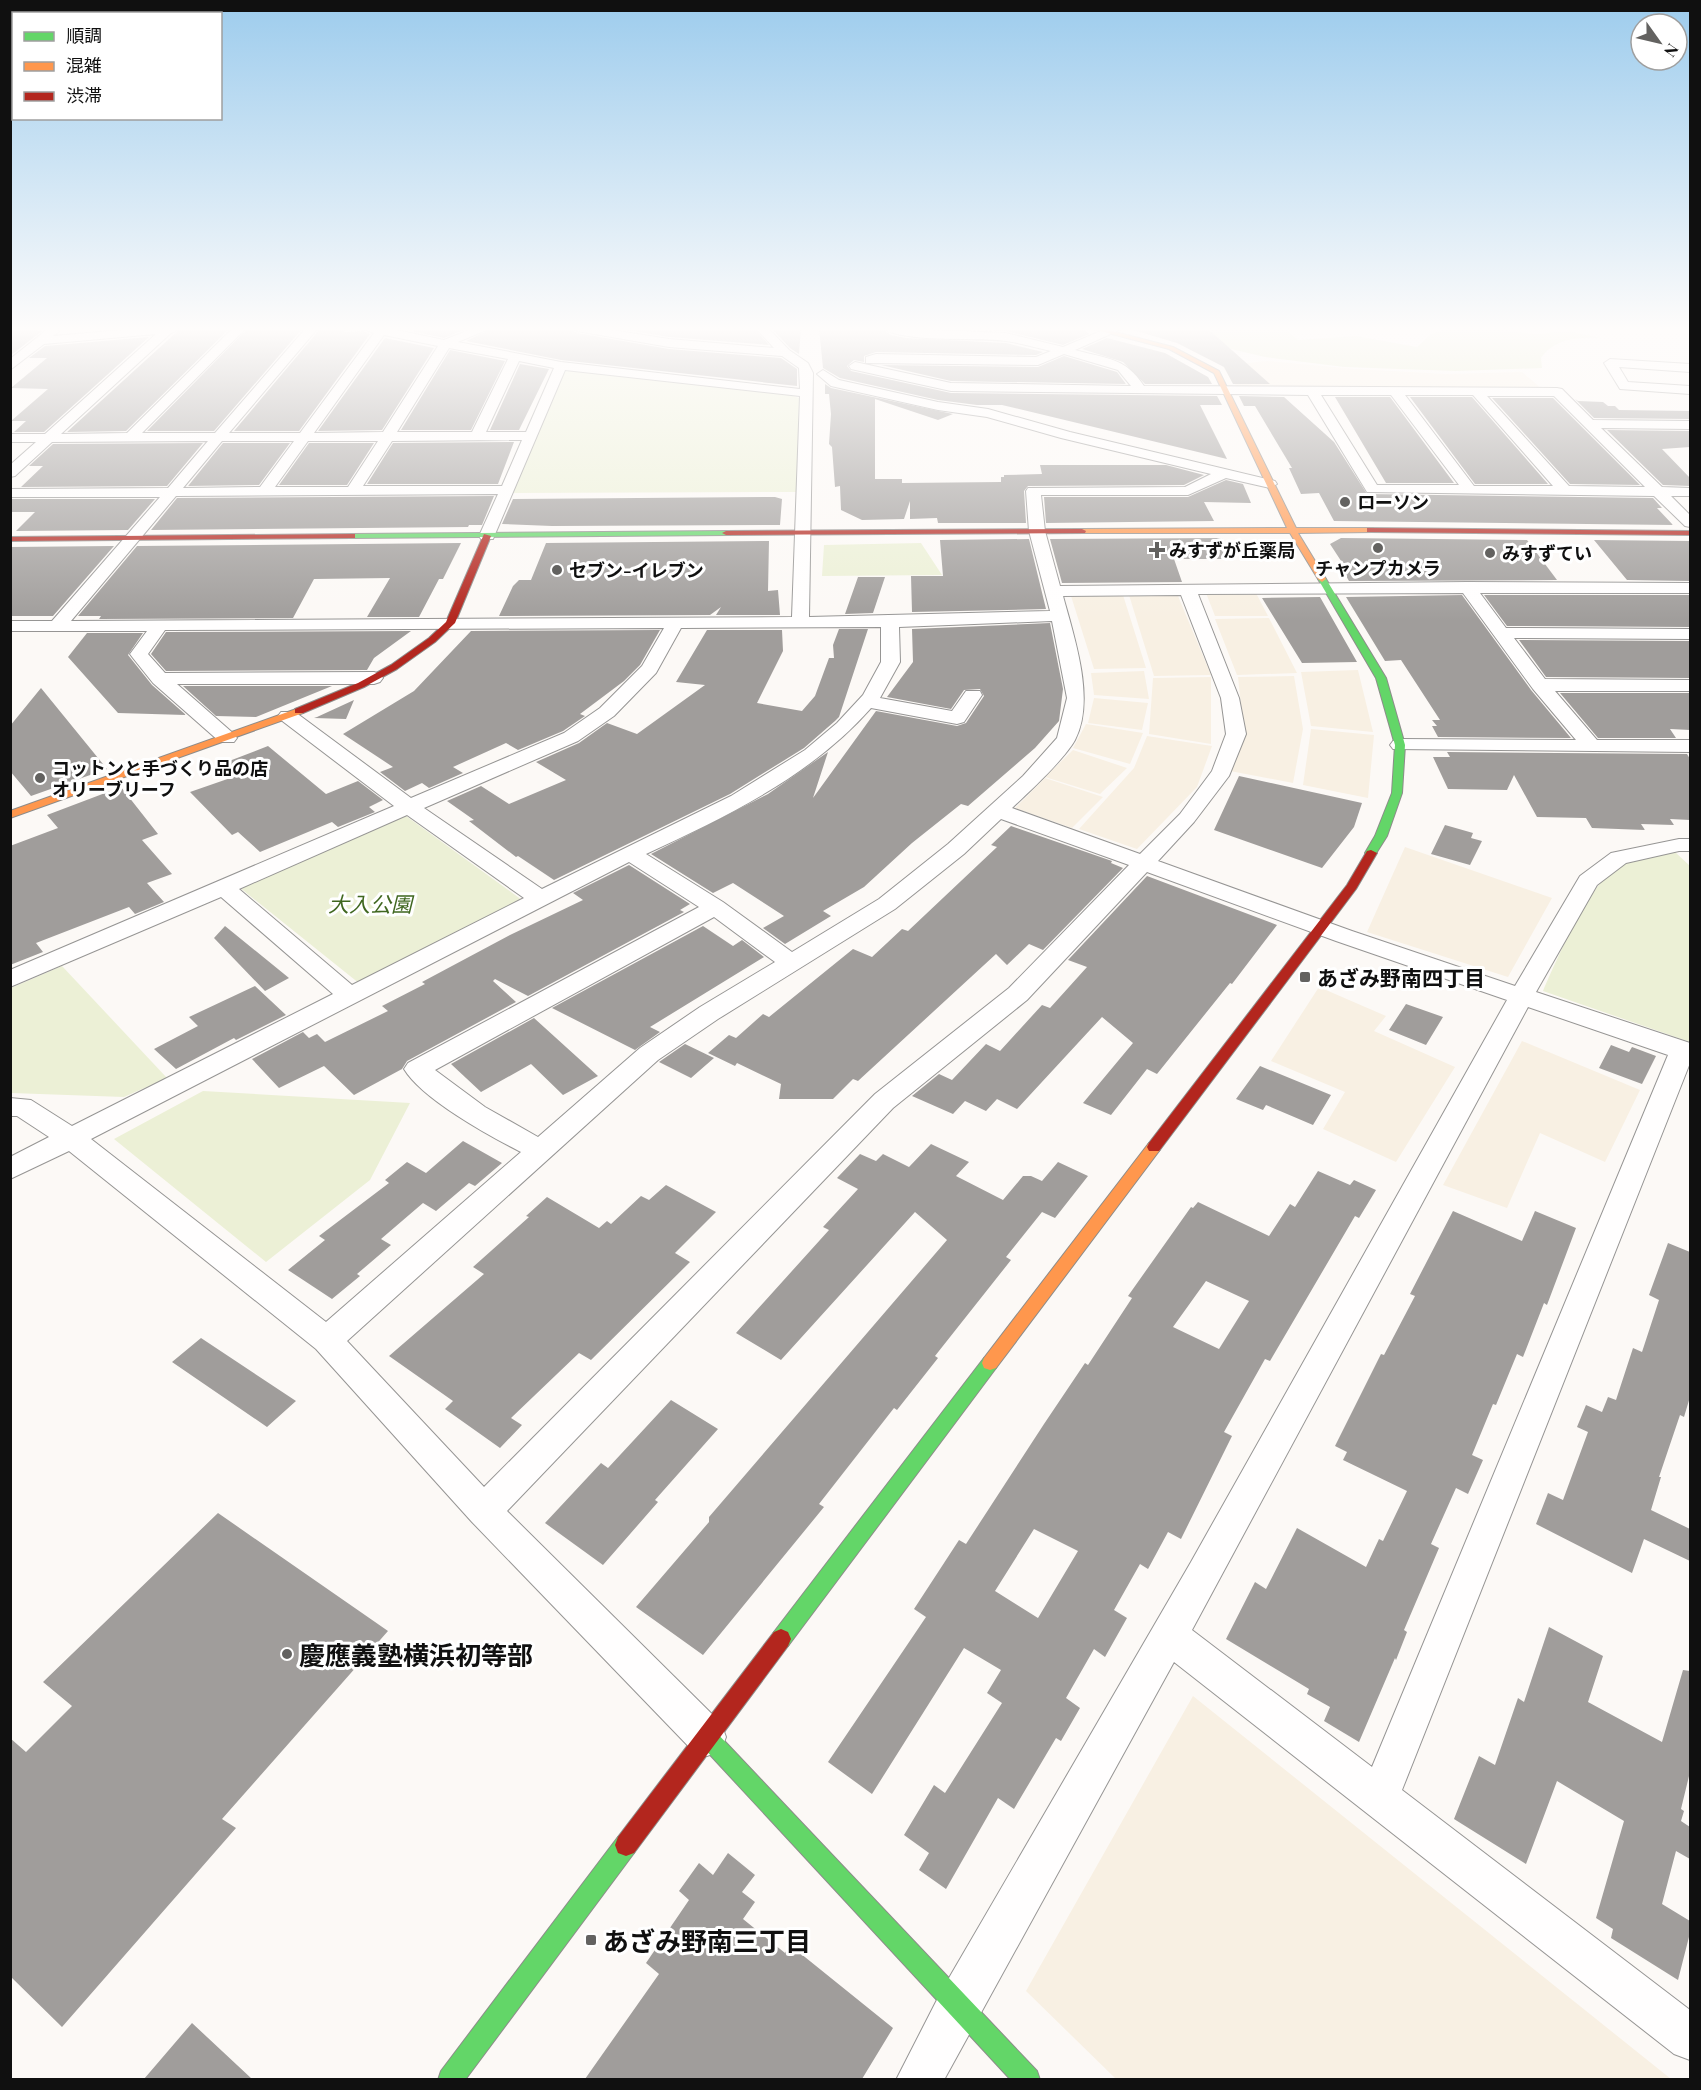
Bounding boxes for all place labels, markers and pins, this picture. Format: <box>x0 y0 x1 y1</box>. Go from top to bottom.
place label: ローソン <box>1357 490 1429 514</box>
marker: ローソン <box>1338 495 1352 509</box>
place label: みすずが丘薬局 <box>1169 538 1295 562</box>
marker: チャンプカメラ <box>1371 541 1385 555</box>
place label: みすずてい <box>1502 541 1592 565</box>
marker: みすずが丘薬局 <box>1150 543 1164 557</box>
marker: みすずてい <box>1483 546 1497 560</box>
place label: チャンプカメラ <box>1315 556 1441 580</box>
place label: セブン-イレブン <box>569 558 704 582</box>
marker: セブン-イレブン <box>550 563 564 577</box>
place label: コットンと手づくり品の店 オリーブリーフ <box>52 756 268 801</box>
marker: コットンと手づくり品の店 オリーブリーフ <box>33 771 47 785</box>
place label: あざみ野南四丁目 <box>1317 963 1485 991</box>
marker: あざみ野南四丁目 <box>1298 970 1312 984</box>
place label: 慶應義塾横浜初等部 <box>299 1637 533 1672</box>
marker: 慶應義塾横浜初等部 <box>280 1647 294 1661</box>
place label: あざみ野南三丁目 <box>603 1923 811 1958</box>
marker: あざみ野南三丁目 <box>584 1933 598 1947</box>

